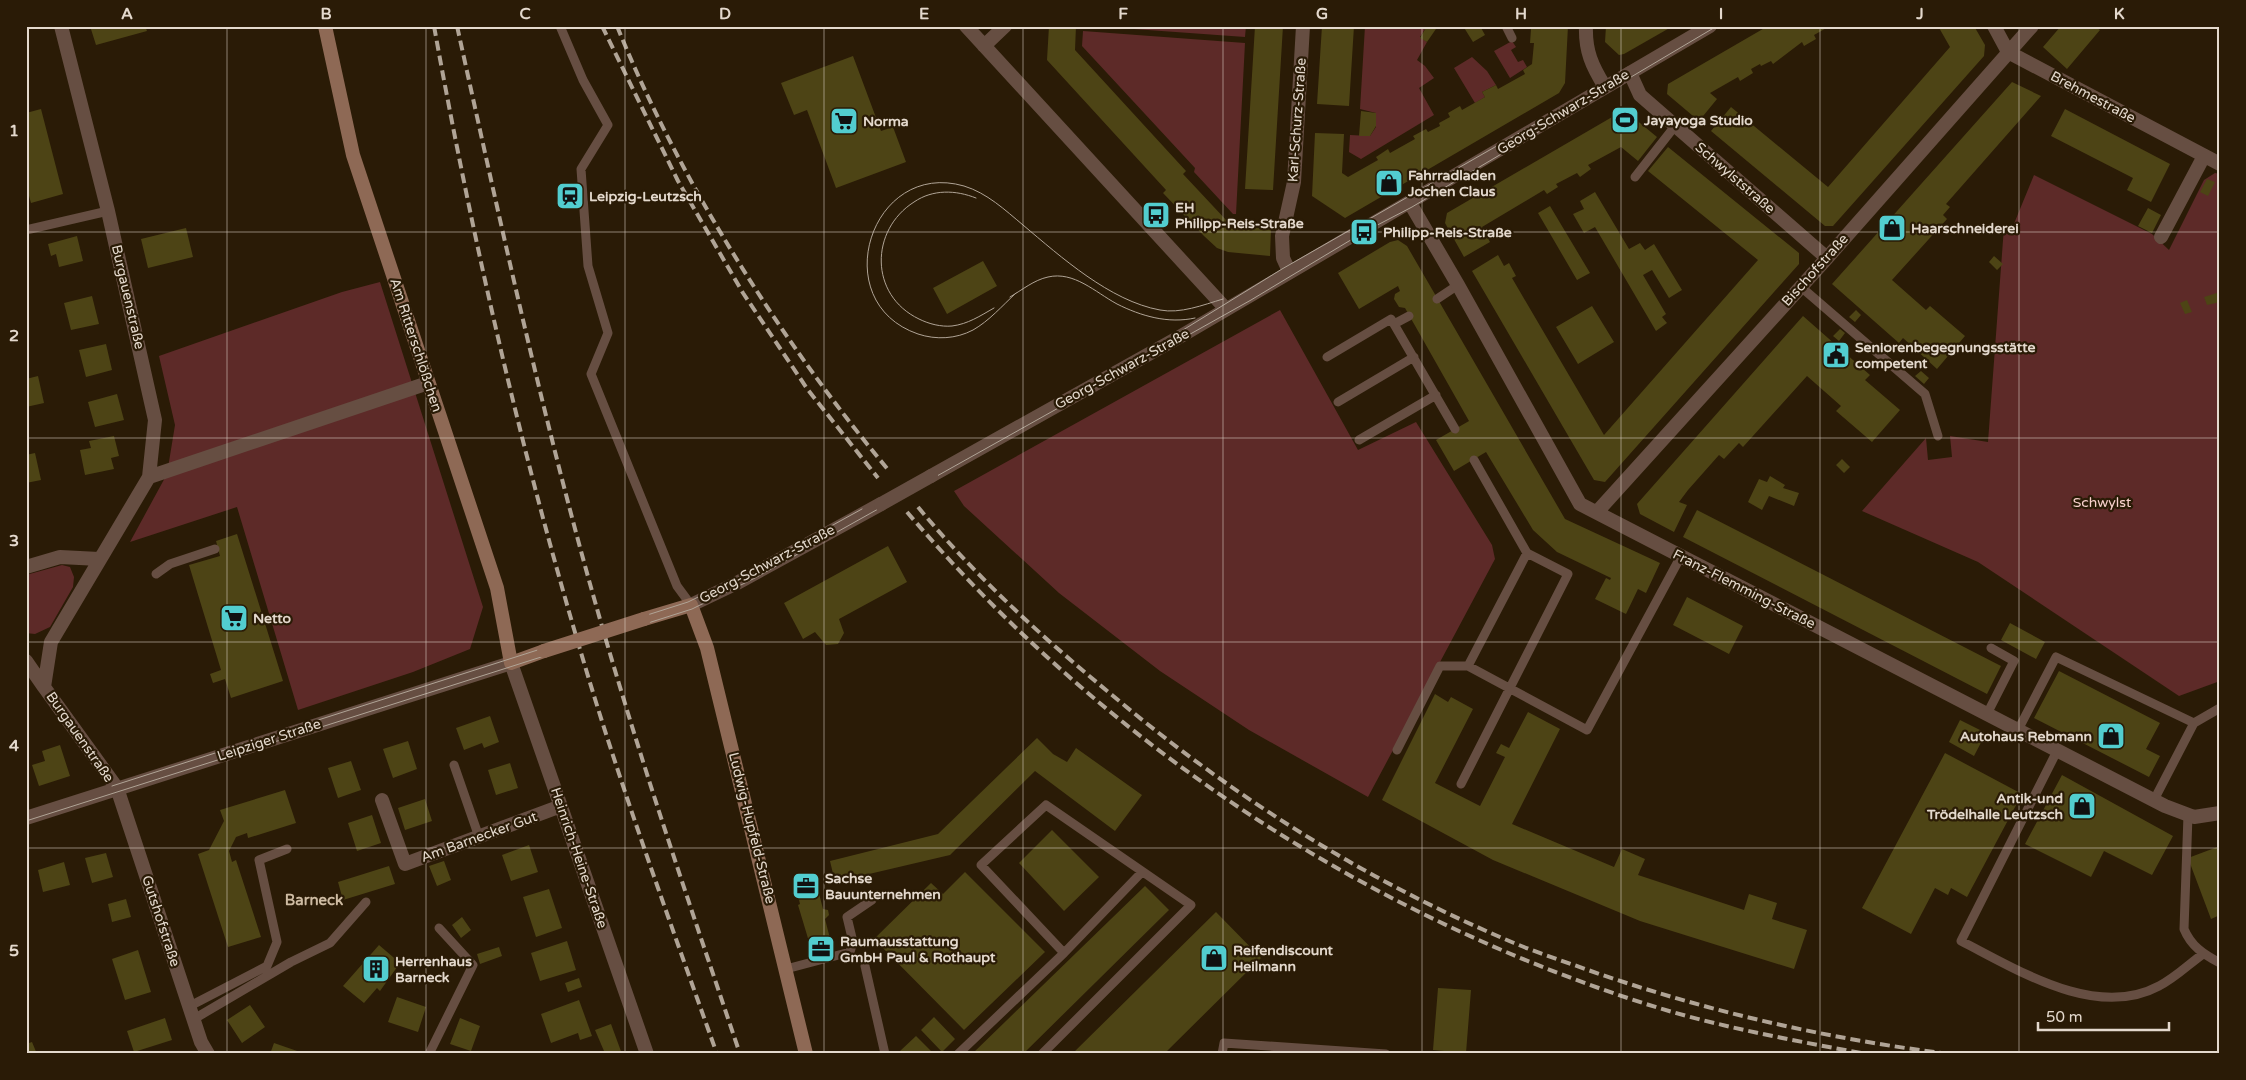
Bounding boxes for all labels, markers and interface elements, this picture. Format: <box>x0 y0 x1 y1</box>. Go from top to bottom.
text: A <box>121 4 133 24</box>
text: B <box>320 4 332 24</box>
text: C <box>519 4 531 24</box>
text: D <box>719 4 731 24</box>
text: E <box>919 4 929 24</box>
text: F <box>1118 4 1128 24</box>
text: G <box>1316 4 1328 24</box>
text: H <box>1515 4 1527 24</box>
text: I <box>1719 4 1723 24</box>
text: J <box>1915 4 1924 24</box>
text: K <box>2114 4 2125 24</box>
street label: Karl-Schurz-Straße <box>1284 57 1310 183</box>
street label: Georg-Schwarz-Straße <box>1494 66 1632 158</box>
street label: Brehmestraße <box>2048 68 2138 127</box>
sports icon: Jayayoga Studio <box>1610 105 1640 135</box>
supermarket icon: Norma <box>829 106 859 136</box>
place label: Jayayoga Studio <box>1643 112 1753 129</box>
place label: Norma <box>863 113 909 130</box>
text: 1 <box>9 121 19 141</box>
street label: Schwylststraße <box>1692 139 1778 217</box>
place label: Fahrradladen Jochen Claus <box>1407 167 1496 200</box>
shop icon: Fahrradladen Jochen Claus <box>1374 168 1404 198</box>
station icon: Leipzig-Leutzsch <box>555 181 585 211</box>
place label: Leipzig-Leutzsch <box>589 188 702 205</box>
place label: EH Philipp-Reis-Straße <box>1175 199 1304 232</box>
bus stop icon: EH Philipp-Reis-Straße <box>1141 200 1171 230</box>
shop icon: Haarschneiderei <box>1877 213 1907 243</box>
bus stop icon: Philipp-Reis-Straße <box>1349 217 1379 247</box>
place label: Haarschneiderei <box>1911 220 2019 237</box>
place label: Philipp-Reis-Straße <box>1383 224 1512 241</box>
street label: Bischofstraße <box>1778 230 1852 310</box>
street label: Burgauenstraße <box>108 243 148 351</box>
street label: Am Ritterschlößchen <box>386 276 446 414</box>
street label: Georg-Schwarz-Straße <box>1052 325 1192 413</box>
text: 2 <box>9 326 19 346</box>
place label: Seniorenbegegnungsstätte competent <box>1855 339 2035 372</box>
public building icon: Seniorenbegegnungsstätte competent <box>1821 340 1851 370</box>
park label: Schwylst <box>2073 494 2132 511</box>
street label: Georg-Schwarz-Straße <box>696 521 838 607</box>
text: 3 <box>9 531 19 551</box>
street label: Franz-Flemming-Straße <box>1670 546 1818 632</box>
supermarket icon: Netto <box>219 603 249 633</box>
place label: Netto <box>253 610 292 627</box>
street label: Burgauenstraße <box>42 688 118 786</box>
street label: Leipziger Straße <box>215 715 323 765</box>
shop icon: Autohaus Rebmann <box>2096 721 2126 751</box>
place label: Autohaus Rebmann <box>1960 728 2092 745</box>
text: 4 <box>9 736 19 756</box>
street label: Ludwig-Hupfeld-Straße <box>725 751 779 905</box>
street label: Heinrich-Heine-Straße <box>547 785 611 931</box>
place label: Antik-und Trödelhalle Leutzsch <box>1926 790 2063 823</box>
shop icon: Antik-und Trödelhalle Leutzsch <box>2067 791 2097 821</box>
street label: Am Barnecker Gut <box>418 808 540 866</box>
place label: Sachse Bauunternehmen <box>825 870 941 903</box>
office icon: Sachse Bauunternehmen <box>791 871 821 901</box>
street label: Gutshofstraße <box>138 873 184 969</box>
district label: Barneck <box>285 891 343 909</box>
place label: Raumausstattung GmbH Paul & Rothaupt <box>840 933 996 966</box>
office icon: Raumausstattung GmbH Paul & Rothaupt <box>806 934 836 964</box>
text: 5 <box>9 941 19 961</box>
place label: Reifendiscount Heilmann <box>1233 942 1334 975</box>
shop icon: Reifendiscount Heilmann <box>1199 943 1229 973</box>
place label: Herrenhaus Barneck <box>395 953 472 986</box>
building icon: Herrenhaus Barneck <box>361 954 391 984</box>
scale bar <box>2038 1000 2170 1032</box>
text: 50 m <box>2046 1008 2083 1026</box>

